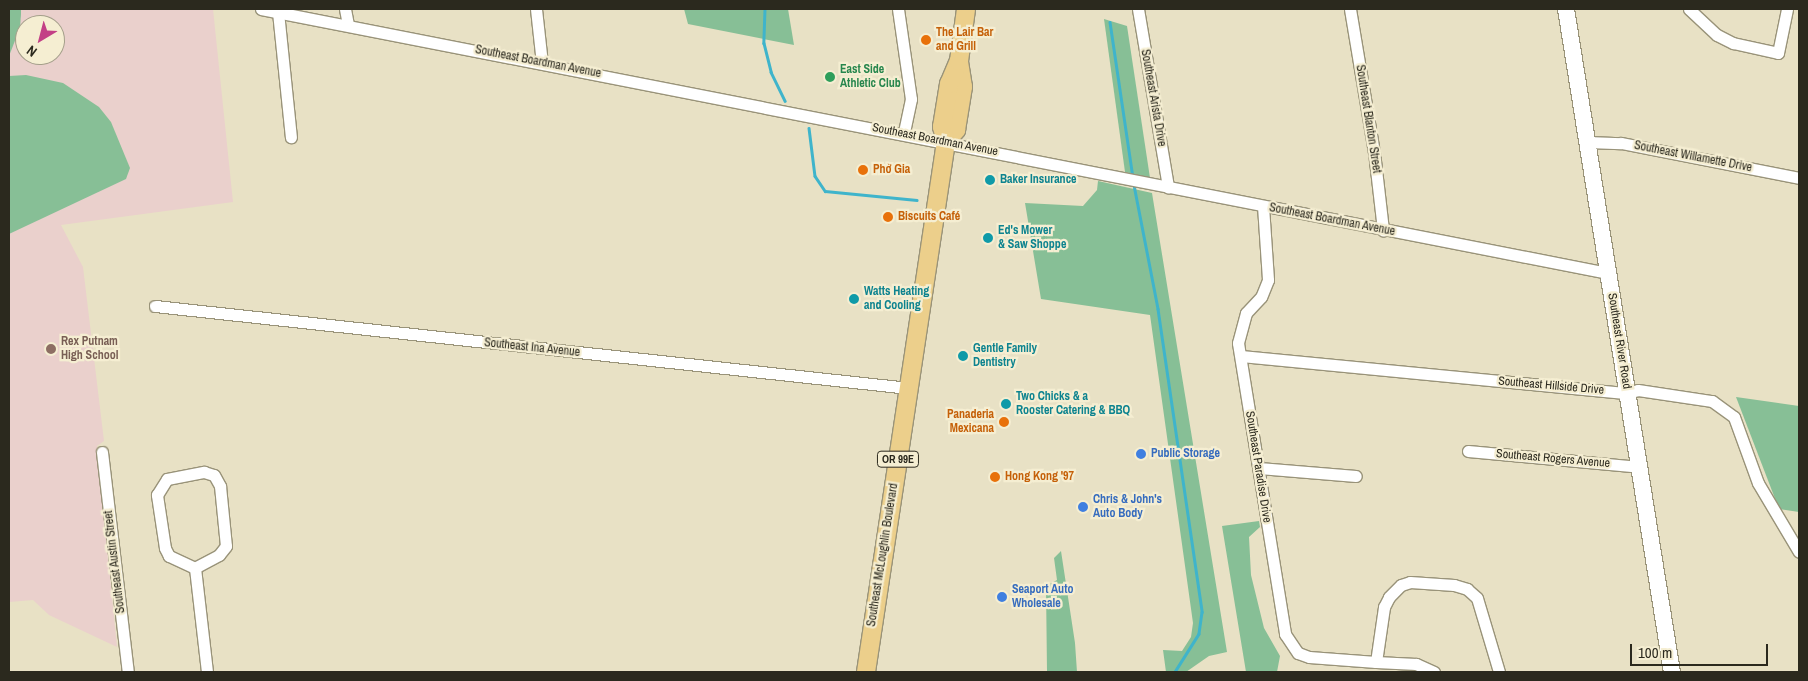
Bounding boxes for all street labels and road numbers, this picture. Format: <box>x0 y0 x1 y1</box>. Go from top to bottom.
street label: Southeast Boardman Avenue <box>474 43 602 81</box>
street label: Southeast Arista Drive <box>1137 48 1169 148</box>
street label: Southeast Blanton Street <box>1352 64 1384 174</box>
street label: Southeast Boardman Avenue <box>871 121 999 159</box>
street label: Southeast Willamette Drive <box>1633 139 1753 175</box>
street label: Southeast Boardman Avenue <box>1268 201 1396 239</box>
street label: Southeast River Road <box>1604 292 1634 390</box>
street label: Southeast Ina Avenue <box>483 336 581 360</box>
street label: Southeast Hillside Drive <box>1498 374 1604 398</box>
street label: Southeast Paradise Drive <box>1242 410 1274 524</box>
street label: Southeast Rogers Avenue <box>1495 447 1611 471</box>
road number: OR 99E <box>877 450 919 468</box>
street label: Southeast McLoughlin Boulevard <box>865 482 901 628</box>
street label: Southeast Austin Street <box>102 510 128 614</box>

